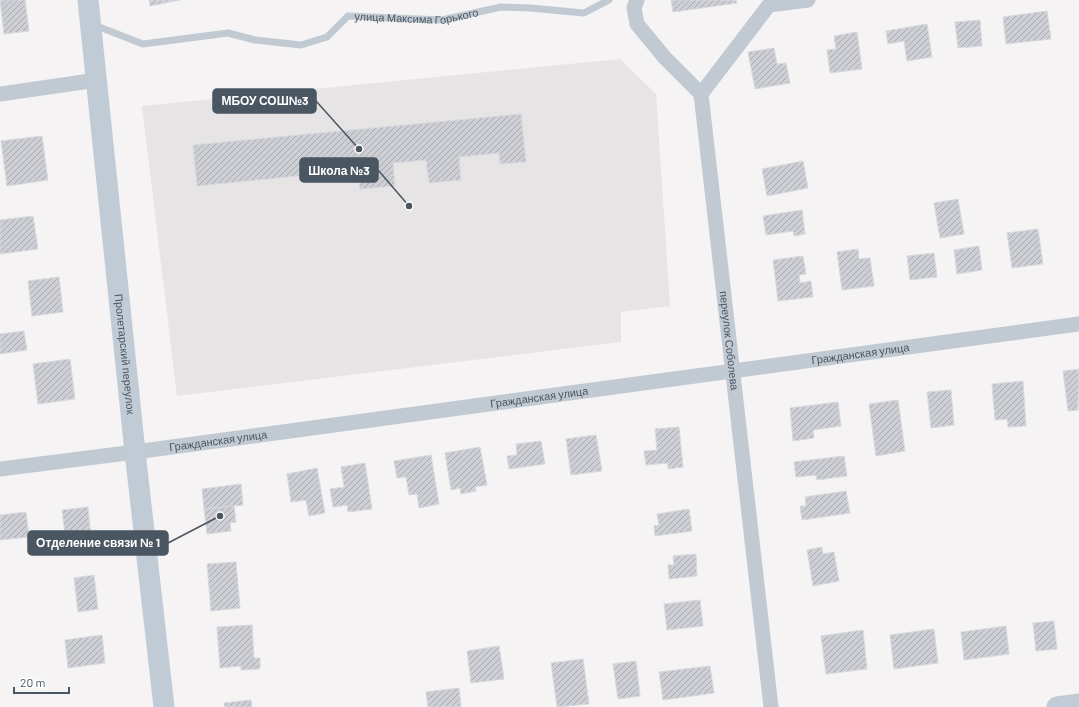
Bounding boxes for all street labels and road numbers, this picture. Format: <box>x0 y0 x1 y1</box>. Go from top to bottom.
street label: улица Максима Горького <box>354 5 479 26</box>
street label: переулок Соболева <box>718 290 742 392</box>
street label: Пролетарский переулок <box>113 293 138 415</box>
street label: Гражданская улица <box>810 340 911 366</box>
street label: Гражданская улица <box>489 384 590 410</box>
street label: Гражданская улица <box>168 427 269 453</box>

